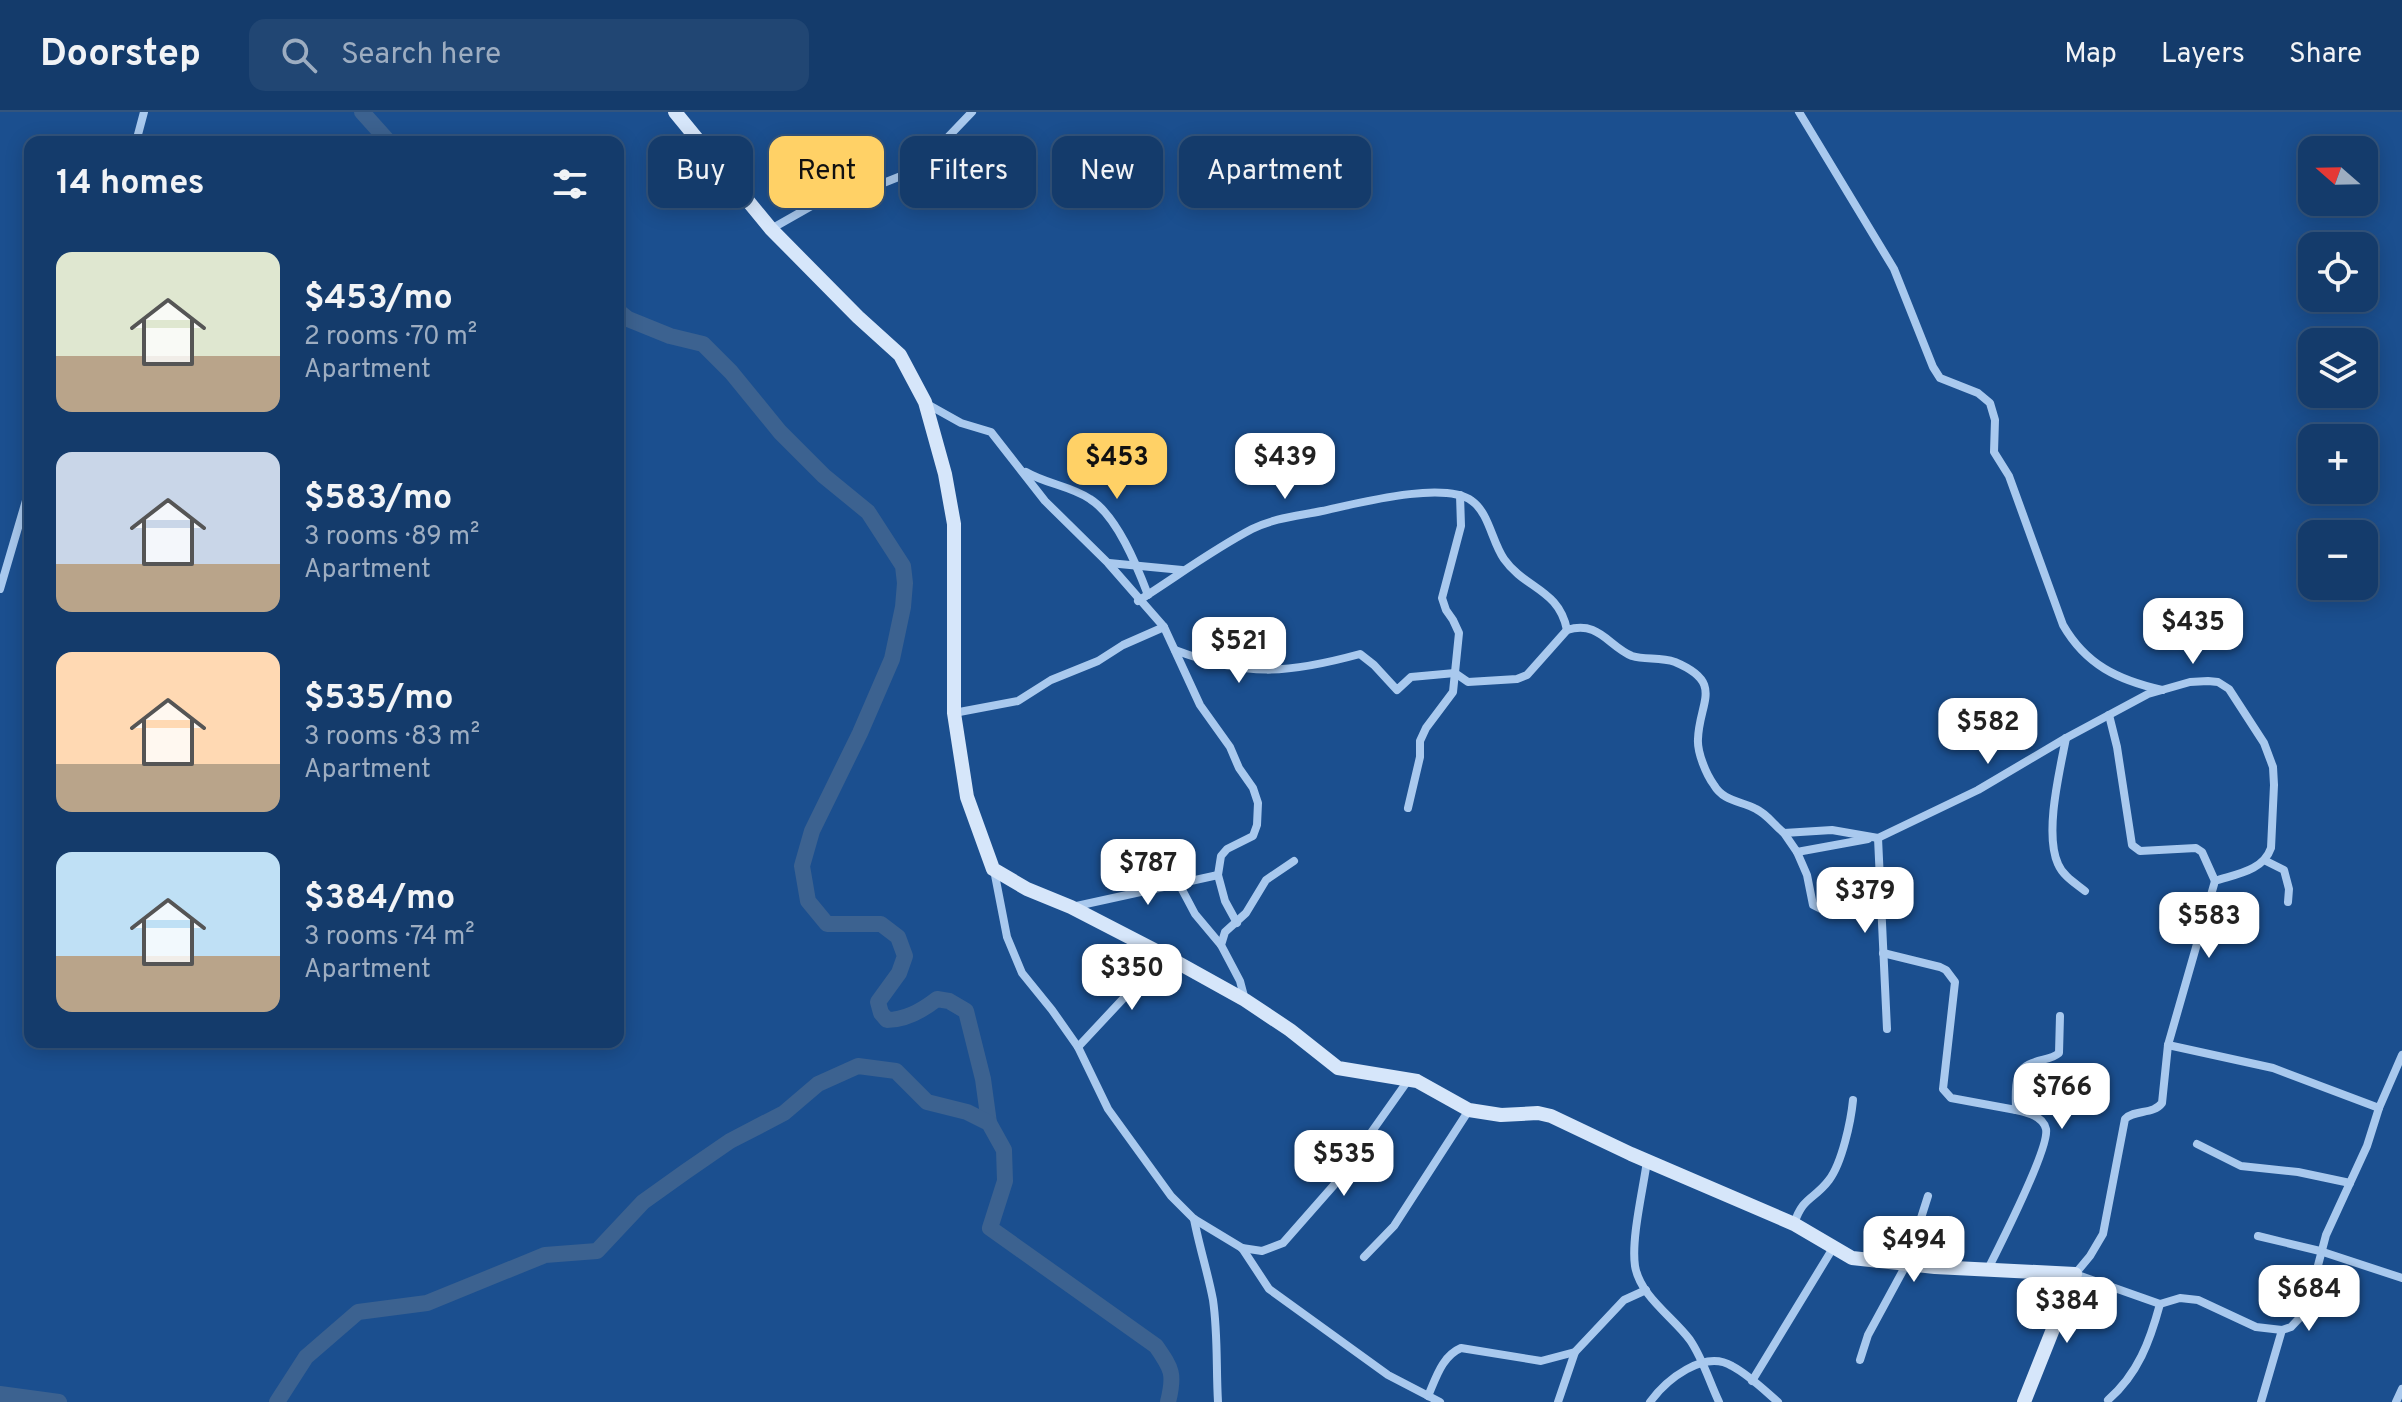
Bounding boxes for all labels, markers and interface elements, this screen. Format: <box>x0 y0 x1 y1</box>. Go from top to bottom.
search box <box>249 19 809 91</box>
text: Doorstep <box>40 31 201 80</box>
icon: search <box>277 33 321 77</box>
text: Search here <box>341 37 501 74</box>
text: Map <box>2064 37 2117 73</box>
text: Layers <box>2161 37 2245 73</box>
text: Share <box>2289 37 2362 73</box>
chip: Buy <box>648 136 753 208</box>
chip: Rent <box>769 136 884 208</box>
chip: Filters <box>900 136 1036 208</box>
chip: New <box>1052 136 1163 208</box>
chip: Apartment <box>1179 136 1371 208</box>
north arrow <box>2298 136 2378 216</box>
map controls <box>2298 136 2378 600</box>
icon: filters <box>548 162 592 206</box>
text: 14 homes <box>56 163 205 206</box>
button: locate <box>2298 232 2378 312</box>
text: $453/mo <box>304 278 453 321</box>
icon: home <box>120 284 216 380</box>
text: 2 rooms · 70 m² <box>304 321 477 354</box>
button: layers <box>2298 328 2378 408</box>
text: Apartment <box>304 354 431 387</box>
button: + <box>2298 424 2378 504</box>
pin: $453 <box>1070 433 1164 501</box>
pin: $439 <box>1238 433 1332 501</box>
text: $453 <box>1085 442 1149 475</box>
text: $439 <box>1253 442 1317 475</box>
text: $583/mo <box>304 478 452 521</box>
icon: home <box>120 484 216 580</box>
button: − <box>2298 520 2378 600</box>
text: 3 rooms · 89 m² <box>304 521 479 554</box>
text: Apartment <box>304 554 431 587</box>
pin: $435 <box>2146 598 2240 666</box>
text: $435 <box>2161 607 2225 640</box>
pin: $521 <box>1192 617 1286 685</box>
text: $521 <box>1210 626 1268 659</box>
text: $535/mo <box>304 678 454 721</box>
icon: home <box>120 684 216 780</box>
pin: $582 <box>1941 698 2035 766</box>
text: $582 <box>1956 707 2020 740</box>
text: 3 rooms · 83 m² <box>304 721 480 754</box>
text: Apartment <box>304 754 431 787</box>
pin: $787 <box>1101 839 1195 907</box>
text: $787 <box>1119 848 1177 881</box>
pin: $379 <box>1818 867 1912 935</box>
text: $379 <box>1835 876 1895 909</box>
text: $384/mo <box>304 878 455 921</box>
icon: home <box>120 884 216 980</box>
pin: $583 <box>2162 892 2256 960</box>
text: $583 <box>2177 901 2241 934</box>
text: 3 rooms · 74 m² <box>304 921 475 954</box>
pin: $350 <box>1085 944 1179 1012</box>
text: $350 <box>1100 953 1164 986</box>
text: Apartment <box>304 954 431 987</box>
pin: $766 <box>2015 1063 2109 1131</box>
text: $766 <box>2032 1072 2092 1105</box>
pin: $535 <box>1297 1130 1391 1198</box>
text: $535 <box>1312 1139 1376 1172</box>
pin: $494 <box>1867 1216 1961 1284</box>
text: $494 <box>1881 1225 1947 1258</box>
pin: $684 <box>2262 1265 2356 1333</box>
text: $684 <box>2277 1274 2341 1307</box>
pin: $384 <box>2020 1277 2114 1345</box>
text: $384 <box>2035 1286 2099 1319</box>

